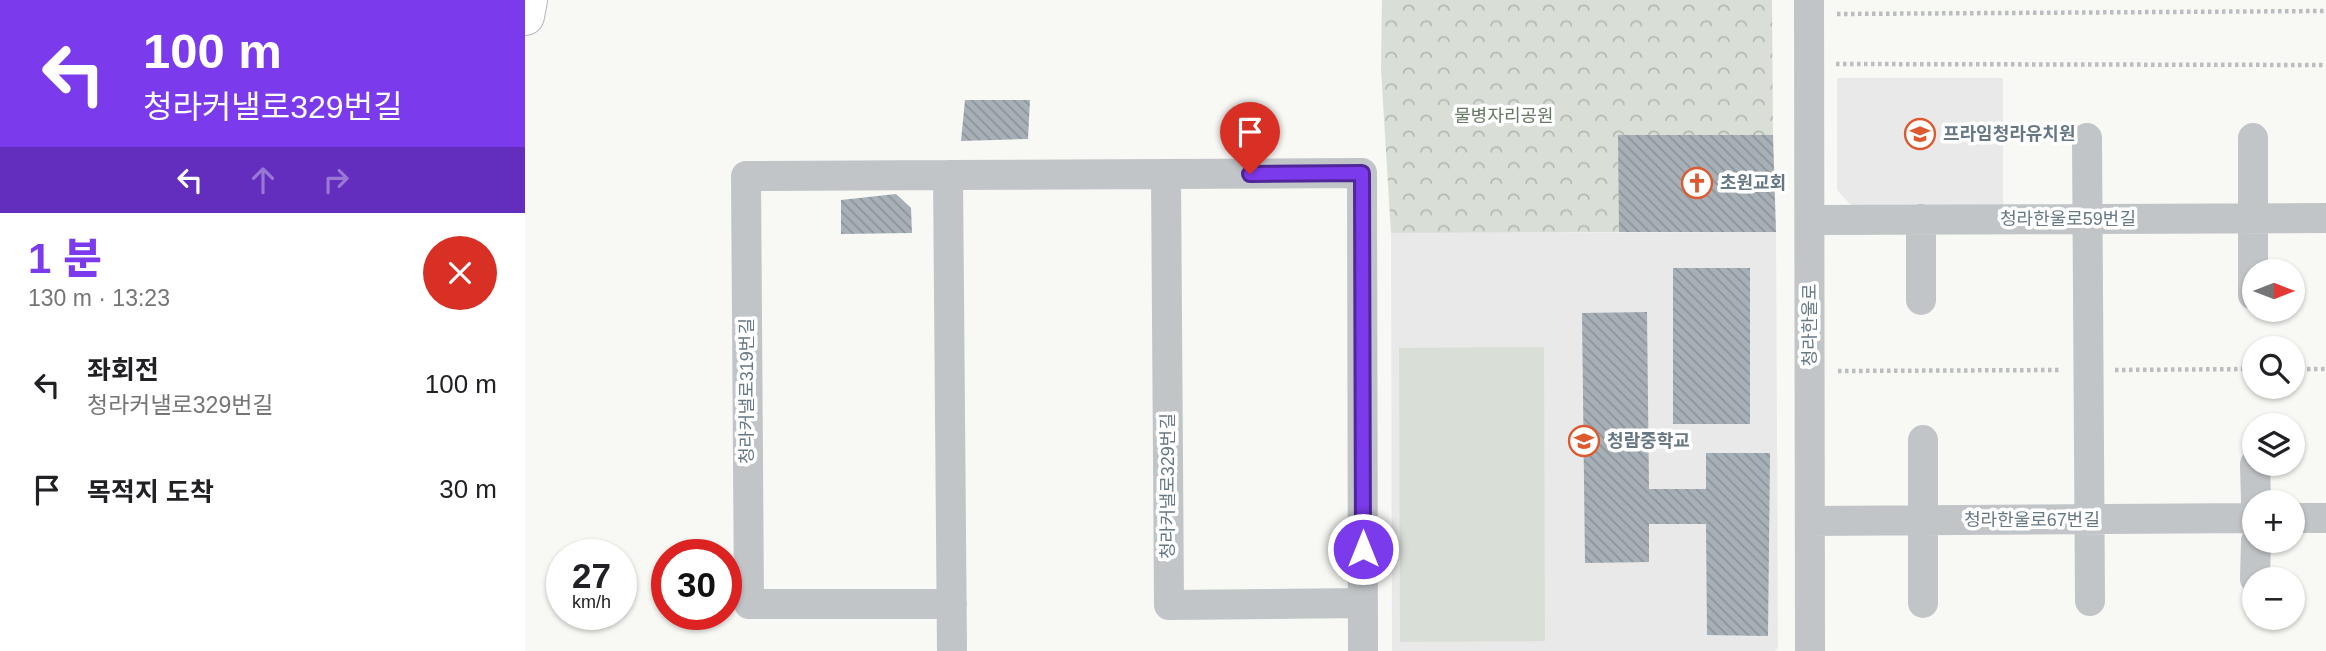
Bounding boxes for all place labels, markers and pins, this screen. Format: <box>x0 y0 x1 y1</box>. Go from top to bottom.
pin <box>1220 102 1280 174</box>
school or university icon: 프라임청라유치원 <box>1903 117 1937 151</box>
place label: 프라임청라유치원 <box>1943 124 2075 144</box>
church icon: 초원교회 <box>1680 166 1714 200</box>
place label: 초원교회 <box>1720 173 1786 193</box>
school or university icon: 청람중학교 <box>1567 424 1601 458</box>
place label: 청람중학교 <box>1607 431 1690 451</box>

